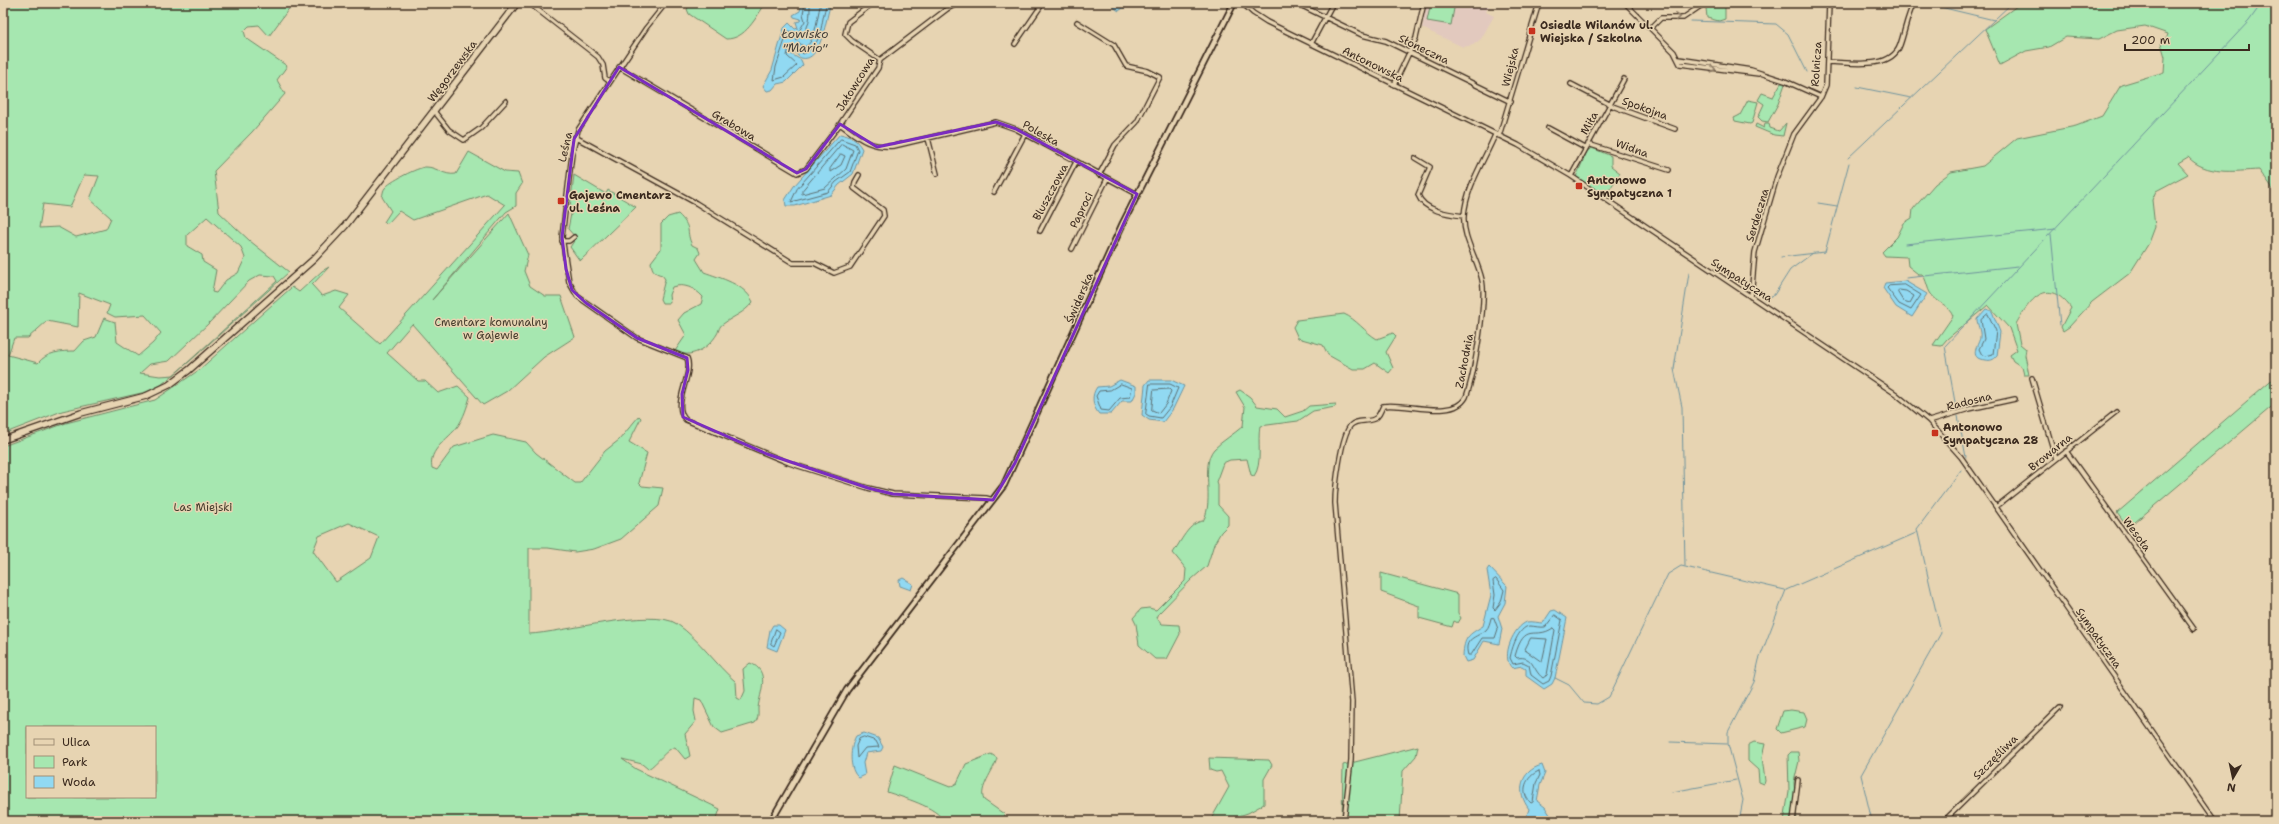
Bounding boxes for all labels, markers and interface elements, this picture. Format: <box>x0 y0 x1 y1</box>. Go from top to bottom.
one-way arrow <box>1675 13 1681 22</box>
place label: Osiedle Wilanów ul. Wiejska / Szkolna <box>1540 18 1653 46</box>
water label: Łowisko "Mario" <box>780 26 829 56</box>
marker: Osiedle Wilanów ul. Wiejska / Szkolna <box>1527 26 1537 36</box>
scale bar <box>2125 26 2249 52</box>
street label: Słoneczna <box>1396 31 1452 68</box>
text: 200 m <box>2131 32 2170 48</box>
street label: Węgorzewska <box>424 37 481 105</box>
street label: Rolnicza <box>1807 41 1826 87</box>
street label: Antonowska <box>1340 43 1406 86</box>
street label: Wiejska <box>1498 46 1523 89</box>
street label: Jałowcowa <box>833 54 878 114</box>
one-way arrow <box>1710 65 1716 74</box>
street label: Spokojna <box>1620 93 1670 124</box>
street label: Grabowa <box>709 106 759 145</box>
street label: Miła <box>1577 109 1602 138</box>
street label: Poleska <box>1020 117 1062 150</box>
street label: Leśna <box>555 130 576 164</box>
street label: Widna <box>1613 136 1651 161</box>
street label: Bluszczowa <box>1029 161 1072 223</box>
place label: Antonowo Sympatyczna 1 <box>1587 173 1672 201</box>
marker: Antonowo Sympatyczna 1 <box>1574 181 1584 191</box>
street label: Serdeczna <box>1742 187 1773 244</box>
place label: Gajewo Cmentarz ul. Leśna <box>569 188 672 216</box>
street label: Paproci <box>1066 190 1097 231</box>
marker: Gajewo Cmentarz ul. Leśna <box>556 196 566 206</box>
street label: Sympatyczna <box>1708 255 1776 306</box>
street label: Świderska <box>1061 270 1097 326</box>
park label: Cmentarz komunalny w Gajewie <box>435 315 547 343</box>
street label: Zachodnia <box>1452 332 1477 390</box>
street label: Radosna <box>1945 389 1994 414</box>
place label: Antonowo Sympatyczna 28 <box>1943 420 2039 448</box>
marker: Antonowo Sympatyczna 28 <box>1930 428 1940 438</box>
street label: Browarna <box>2025 430 2075 475</box>
park label: Las Miejski <box>174 500 232 515</box>
street label: Wesoła <box>2119 514 2154 555</box>
street label: Sympatyczna <box>2072 605 2125 672</box>
legend <box>26 726 156 798</box>
street label: Szczęśliwa <box>1970 732 2021 783</box>
text: Ulica <box>62 734 91 750</box>
text: Park <box>62 754 88 770</box>
north arrow <box>2213 758 2253 798</box>
text: Woda <box>62 774 96 790</box>
text: N <box>2226 779 2237 795</box>

